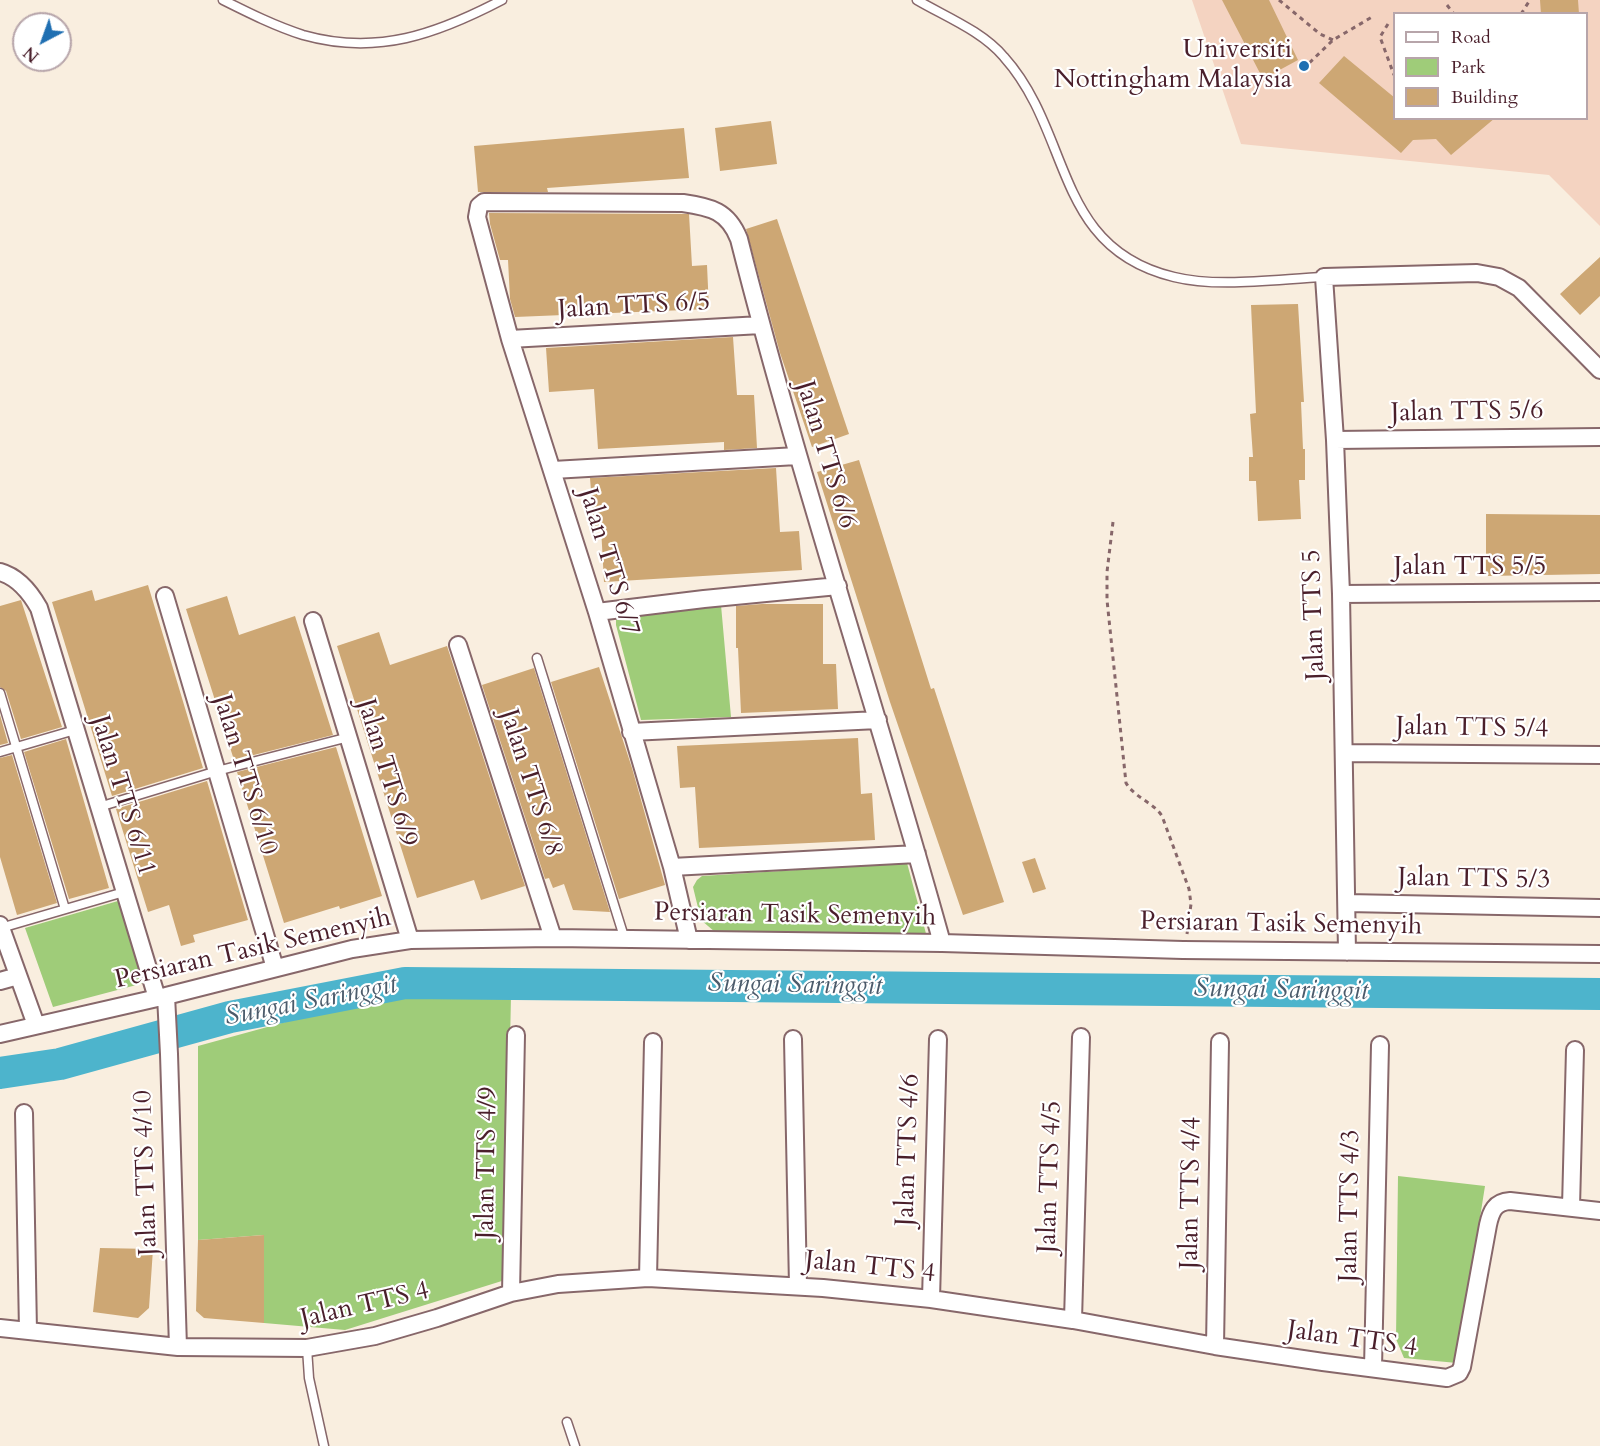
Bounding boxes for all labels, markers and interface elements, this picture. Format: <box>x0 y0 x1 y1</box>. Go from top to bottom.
north arrow <box>12 12 72 72</box>
legend <box>1393 12 1588 120</box>
text: Road <box>1451 25 1491 50</box>
place label: Universiti Nottingham Malaysia <box>1054 35 1292 96</box>
text: N <box>19 41 44 67</box>
text: Park <box>1451 55 1486 80</box>
marker: Universiti Nottingham Malaysia <box>1297 59 1311 73</box>
text: Building <box>1451 85 1518 110</box>
street label: Jalan TTS 6/5 <box>557 287 711 327</box>
street label: Jalan TTS 6/6 <box>788 377 862 533</box>
street label: Jalan TTS 5/6 <box>1390 396 1544 430</box>
street label: Jalan TTS 6/7 <box>571 484 645 640</box>
street label: Jalan TTS 5 <box>1297 549 1333 681</box>
street label: Jalan TTS 5/5 <box>1394 552 1546 584</box>
street label: Jalan TTS 6/10 <box>205 691 283 859</box>
street label: Jalan TTS 6/9 <box>349 695 423 851</box>
street label: Jalan TTS 6/8 <box>492 705 568 861</box>
street label: Jalan TTS 6/11 <box>83 712 161 880</box>
street label: Jalan TTS 5/4 <box>1395 712 1549 746</box>
street label: Jalan TTS 5/3 <box>1397 863 1551 897</box>
street label: Persiaran Tasik Semenyih <box>654 898 936 934</box>
street label: Persiaran Tasik Semenyih <box>112 903 394 997</box>
street label: Persiaran Tasik Semenyih <box>1140 907 1422 943</box>
water label: Sungai Saringgit <box>707 968 883 1004</box>
water label: Sungai Saringgit <box>222 969 400 1035</box>
water label: Sungai Saringgit <box>1193 973 1369 1009</box>
street label: Jalan TTS 4/6 <box>891 1073 927 1227</box>
street label: Jalan TTS 4/9 <box>471 1086 505 1240</box>
street label: Jalan TTS 4/10 <box>129 1089 165 1257</box>
street label: Jalan TTS 4/5 <box>1033 1100 1069 1254</box>
street label: Jalan TTS 4/4 <box>1175 1116 1209 1270</box>
street label: Jalan TTS 4/3 <box>1334 1129 1368 1283</box>
street label: Jalan TTS 4 <box>803 1246 937 1290</box>
street label: Jalan TTS 4 <box>298 1276 432 1336</box>
street label: Jalan TTS 4 <box>1285 1315 1419 1365</box>

